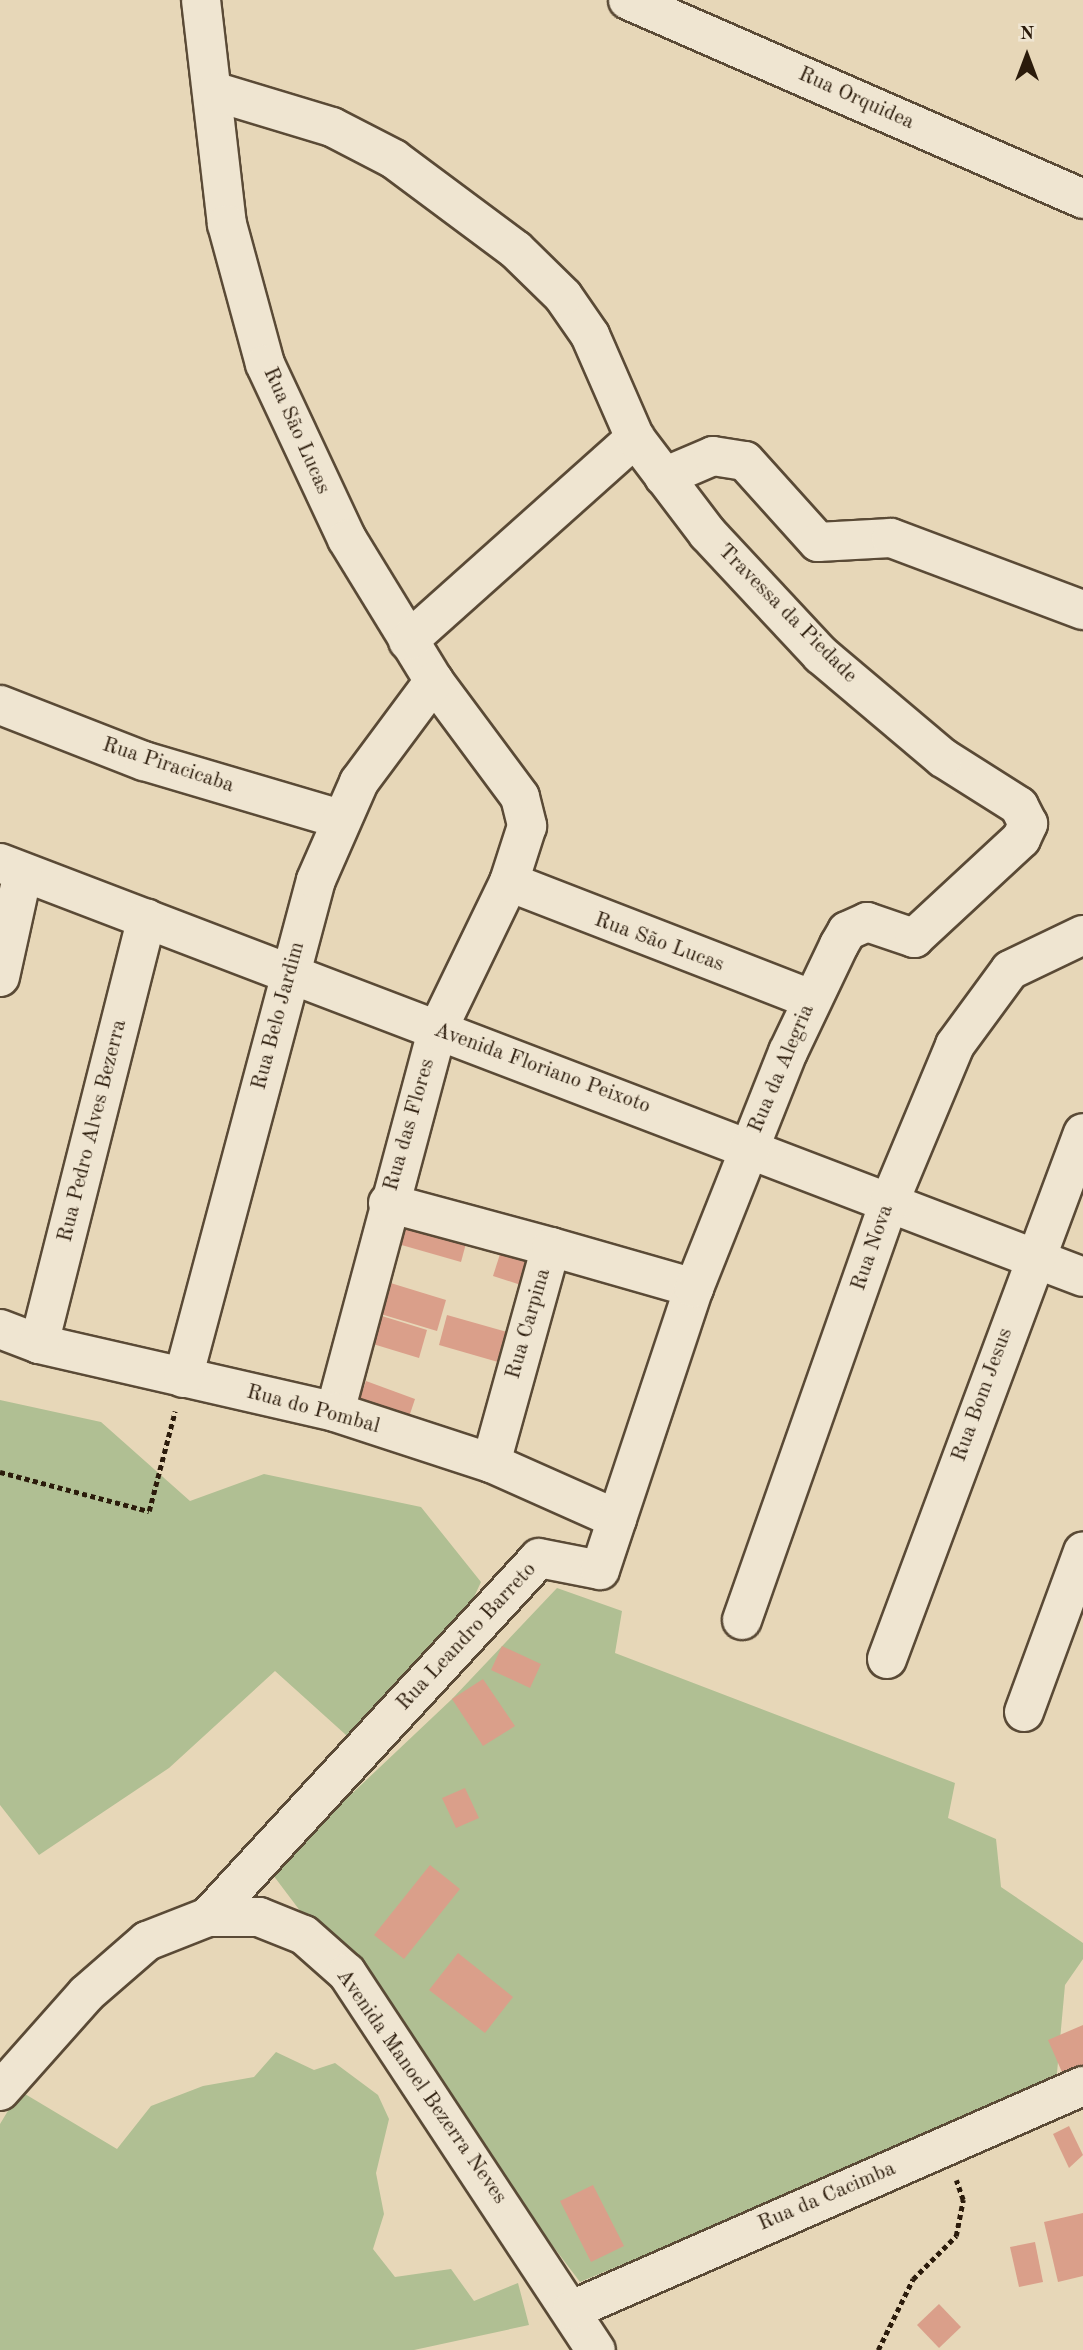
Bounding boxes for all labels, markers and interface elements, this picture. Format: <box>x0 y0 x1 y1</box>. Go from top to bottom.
north arrow <box>992 21 1062 91</box>
text: N <box>1020 25 1034 44</box>
street label: Rua Orquidea <box>794 62 918 136</box>
street label: Rua São Lucas <box>257 364 335 498</box>
street label: Travessa da Piedade <box>712 539 862 689</box>
street label: Rua Piracicaba <box>99 733 237 799</box>
street label: Rua São Lucas <box>591 908 727 978</box>
street label: Rua Belo Jardim <box>247 939 311 1093</box>
street label: Rua da Alegria <box>744 1001 820 1137</box>
street label: Rua Pedro Alves Bezerra <box>53 1017 133 1245</box>
street label: Avenida Floriano Peixoto <box>430 1018 654 1120</box>
street label: Rua das Flores <box>379 1056 441 1194</box>
street label: Rua Nova <box>847 1202 899 1294</box>
street label: Rua Carpina <box>501 1266 557 1382</box>
street label: Rua Bom Jesus <box>947 1325 1019 1465</box>
street label: Rua do Pombal <box>244 1380 382 1440</box>
street label: Rua Leandro Barreto <box>392 1558 542 1716</box>
street label: Avenida Manoel Bezerra Neves <box>330 1965 512 2209</box>
street label: Rua da Cacimba <box>755 2157 899 2237</box>

